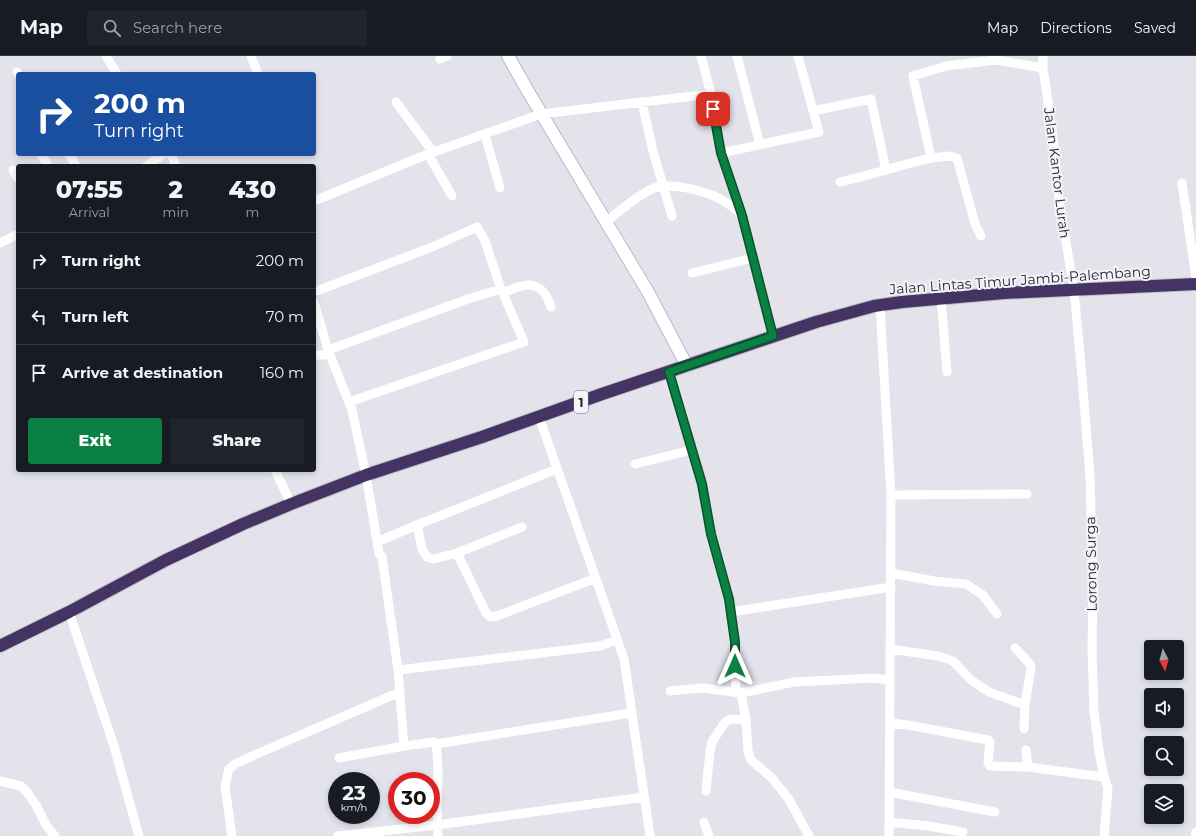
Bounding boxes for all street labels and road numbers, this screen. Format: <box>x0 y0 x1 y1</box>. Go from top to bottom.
street label: Jalan Kantor Lurah <box>1040 106 1074 239</box>
street label: Jalan Lintas Timur Jambi-Palembang <box>888 262 1151 298</box>
road number: 1 <box>574 391 588 413</box>
street label: Lorong Surga <box>1081 516 1101 612</box>

